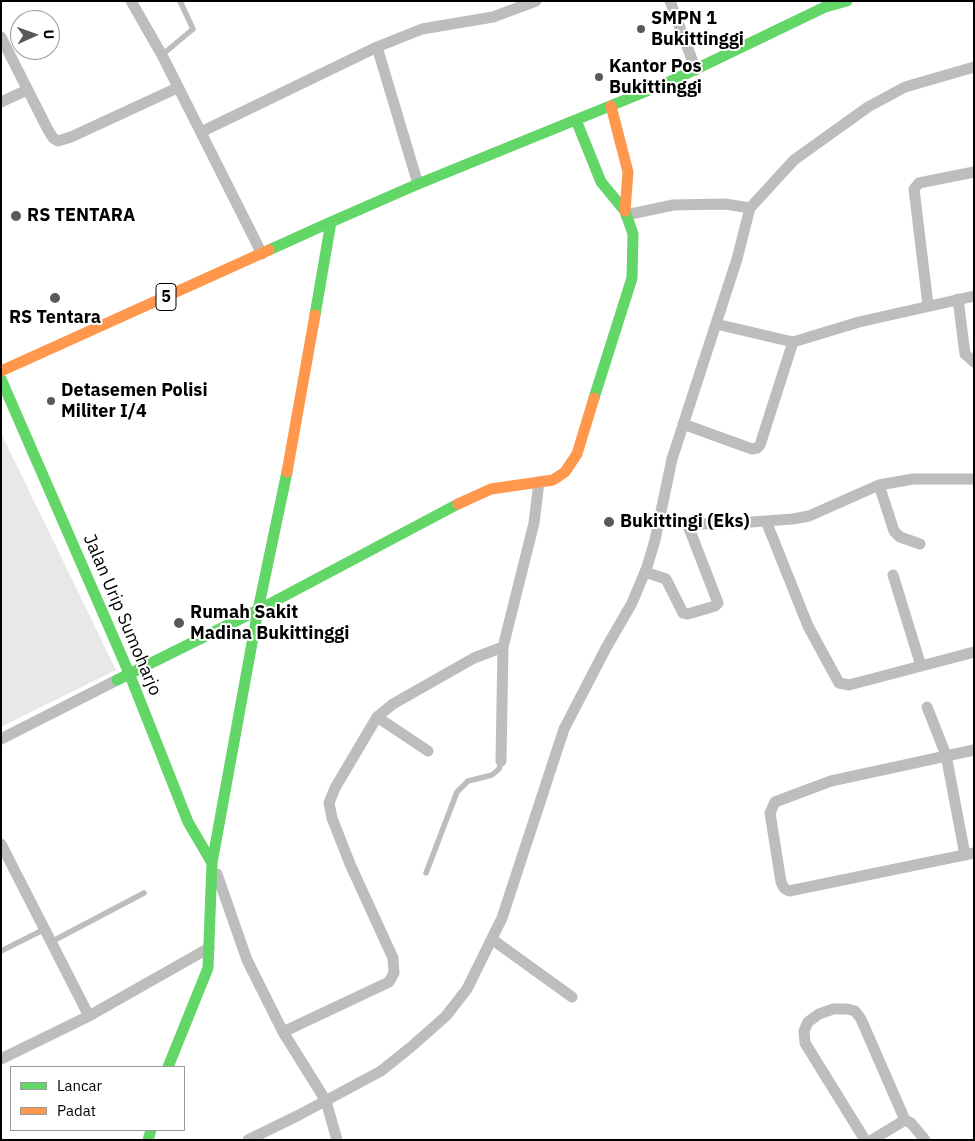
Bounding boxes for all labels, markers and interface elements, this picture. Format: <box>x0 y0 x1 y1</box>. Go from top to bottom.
place label: SMPN 1 Bukittinggi <box>651 8 744 50</box>
north arrow <box>10 10 60 60</box>
marker: SMPN 1 Bukittinggi <box>635 23 647 35</box>
text: U <box>40 29 58 40</box>
place label: Kantor Pos Bukittinggi <box>609 56 702 98</box>
marker: Kantor Pos Bukittinggi <box>593 71 605 83</box>
place label: RS TENTARA <box>27 205 135 227</box>
marker: RS TENTARA <box>9 209 23 223</box>
road number: 5 <box>156 284 176 310</box>
marker: RS Tentara <box>48 291 62 305</box>
place label: RS Tentara <box>9 307 101 329</box>
place label: Detasemen Polisi Militer I/4 <box>61 380 208 422</box>
marker: Detasemen Polisi Militer I/4 <box>45 395 57 407</box>
place label: Bukittingi (Eks) <box>620 511 750 533</box>
marker: Bukittingi (Eks) <box>602 515 616 529</box>
street label: Jalan Urip Sumoharjo <box>78 531 166 699</box>
place label: Rumah Sakit Madina Bukittinggi <box>190 602 349 644</box>
marker: Rumah Sakit Madina Bukittinggi <box>172 616 186 630</box>
legend <box>10 1066 185 1131</box>
text: Lancar <box>57 1076 102 1095</box>
text: Padat <box>57 1101 96 1120</box>

